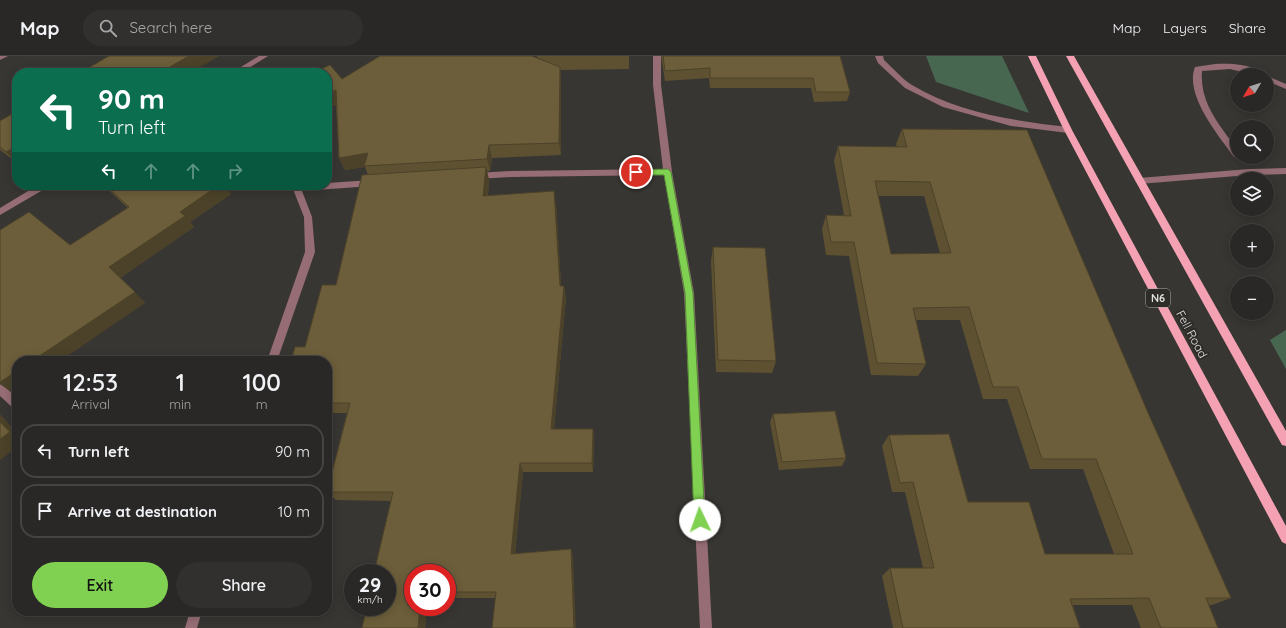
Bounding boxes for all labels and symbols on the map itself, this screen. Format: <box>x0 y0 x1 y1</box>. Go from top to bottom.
north arrow <box>1230 68 1274 112</box>
pin <box>619 155 653 189</box>
road number: N6 <box>1146 289 1170 307</box>
street label: Fell Road <box>1173 308 1211 360</box>
position arrow <box>679 499 721 541</box>
speed limit sign: 30 <box>404 564 456 616</box>

